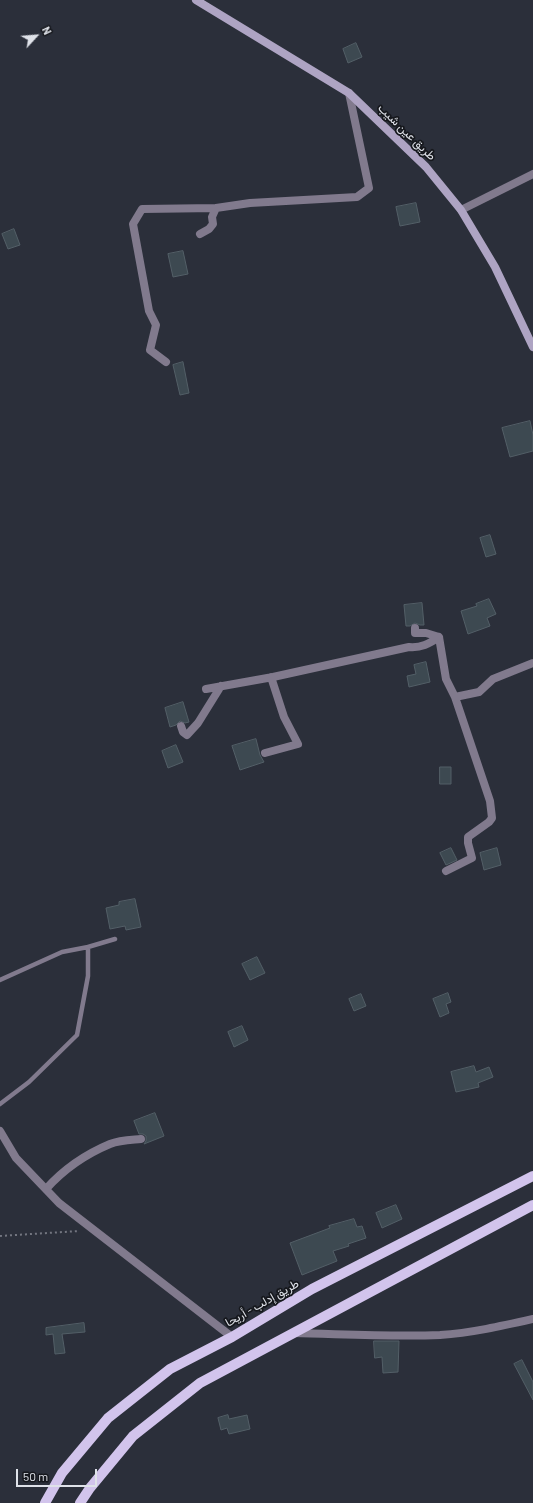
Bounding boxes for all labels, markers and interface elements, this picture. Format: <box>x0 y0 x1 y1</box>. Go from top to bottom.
north arrow <box>16 16 56 56</box>
text: N <box>40 24 55 37</box>
street label: طريق عين شيب <box>375 101 439 163</box>
street label: طريق إدلب - أريحا <box>223 1276 301 1330</box>
scale bar <box>18 1461 99 1487</box>
text: 50 m <box>23 1469 48 1483</box>

